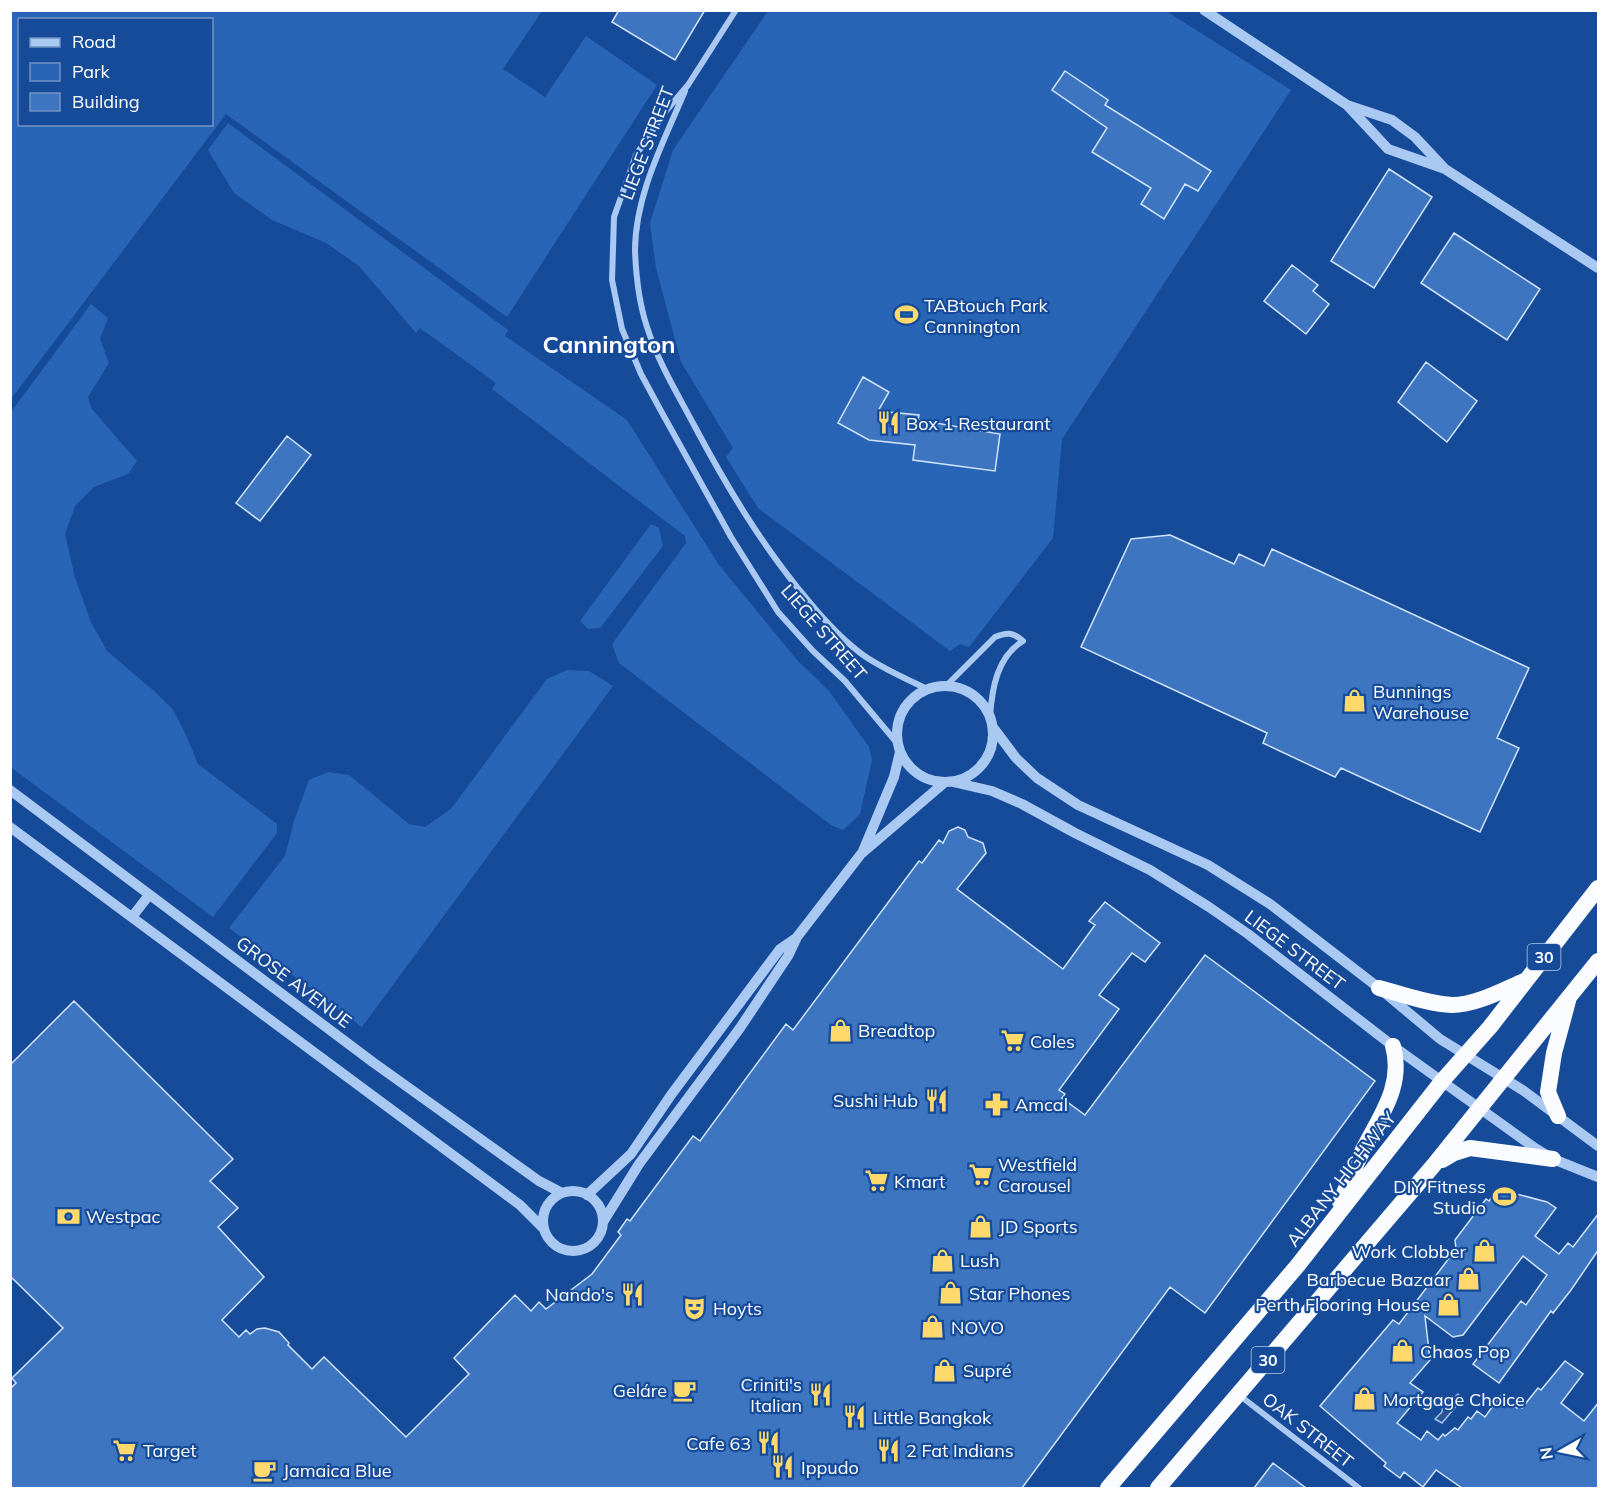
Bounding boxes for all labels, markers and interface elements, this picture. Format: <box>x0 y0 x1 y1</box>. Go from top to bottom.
legend <box>18 18 213 126</box>
text: Road <box>72 30 116 53</box>
text: Park <box>72 60 111 83</box>
street label: LIEGE STREET <box>615 83 679 203</box>
text: Building <box>72 90 140 113</box>
place label: TABtouch Park Cannington <box>924 294 1049 338</box>
sports icon: TABtouch Park Cannington <box>893 302 919 328</box>
district label: Cannington <box>542 329 676 359</box>
restaurant icon: Box 1 Restaurant <box>875 410 901 436</box>
place label: Box 1 Restaurant <box>906 412 1051 435</box>
street label: LIEGE STREET <box>776 579 872 685</box>
place label: Bunnings Warehouse <box>1373 680 1469 724</box>
shop icon: Bunnings Warehouse <box>1342 688 1368 714</box>
street label: LIEGE STREET <box>1240 905 1350 995</box>
street label: GROSE AVENUE <box>232 931 356 1033</box>
road number: 30 <box>1528 944 1560 970</box>
shop icon: Breadtop <box>827 1017 853 1043</box>
place label: Breadtop <box>858 1019 935 1042</box>
supermarket icon: Coles <box>999 1028 1025 1054</box>
place label: Coles <box>1030 1030 1075 1053</box>
restaurant icon: Sushi Hub <box>923 1087 949 1113</box>
place label: Sushi Hub <box>833 1089 918 1112</box>
pharmacy icon: Amcal <box>984 1091 1010 1117</box>
place label: Amcal <box>1015 1093 1068 1116</box>
street label: ALBANY HIGHWAY <box>1281 1106 1401 1251</box>
place label: Westfield Carousel <box>998 1153 1077 1197</box>
supermarket icon: Westfield Carousel <box>967 1161 993 1187</box>
supermarket icon: Kmart <box>863 1168 889 1194</box>
place label: Kmart <box>894 1170 945 1193</box>
place label: DIY Fitness Studio <box>1393 1175 1486 1219</box>
sports icon: DIY Fitness Studio <box>1491 1183 1517 1209</box>
bank icon: Westpac <box>55 1203 81 1229</box>
place label: Westpac <box>86 1205 160 1228</box>
shop icon: JD Sports <box>968 1213 994 1239</box>
place label: JD Sports <box>999 1215 1078 1238</box>
shop icon: Work Clobber <box>1471 1238 1497 1264</box>
place label: Work Clobber <box>1351 1240 1466 1263</box>
shop icon: Lush <box>929 1247 955 1273</box>
place label: Lush <box>960 1249 1000 1272</box>
shop icon: Barbecue Bazaar <box>1456 1266 1482 1292</box>
place label: Barbecue Bazaar <box>1307 1268 1451 1291</box>
shop icon: Star Phones <box>938 1280 964 1306</box>
restaurant icon: Nando's <box>619 1281 645 1307</box>
place label: Star Phones <box>969 1282 1070 1305</box>
place label: Nando's <box>545 1283 614 1306</box>
shop icon: Perth Flooring House <box>1435 1291 1461 1317</box>
place label: Perth Flooring House <box>1255 1293 1430 1316</box>
theatre icon: Hoyts <box>682 1295 708 1321</box>
place label: Hoyts <box>713 1297 762 1320</box>
shop icon: NOVO <box>920 1314 946 1340</box>
place label: NOVO <box>951 1316 1004 1339</box>
shop icon: Chaos Pop <box>1389 1338 1415 1364</box>
place label: Chaos Pop <box>1420 1340 1510 1363</box>
road number: 30 <box>1252 1347 1284 1373</box>
shop icon: Supré <box>932 1357 958 1383</box>
place label: Supré <box>963 1359 1012 1382</box>
place label: Criniti's Italian <box>741 1373 802 1417</box>
cafe icon: Geláre <box>672 1377 698 1403</box>
place label: Geláre <box>613 1379 667 1402</box>
restaurant icon: Criniti's Italian <box>807 1381 833 1407</box>
shop icon: Mortgage Choice <box>1352 1386 1378 1412</box>
street label: OAK STREET <box>1258 1387 1358 1473</box>
place label: Mortgage Choice <box>1383 1388 1525 1411</box>
restaurant icon: Little Bangkok <box>842 1404 868 1430</box>
place label: Little Bangkok <box>873 1406 992 1429</box>
north arrow <box>1531 1421 1591 1481</box>
restaurant icon: Cafe 63 <box>756 1430 782 1456</box>
place label: Cafe 63 <box>686 1432 751 1455</box>
supermarket icon: Target <box>112 1437 138 1463</box>
restaurant icon: 2 Fat Indians <box>875 1437 901 1463</box>
place label: Target <box>143 1439 197 1462</box>
place label: 2 Fat Indians <box>906 1439 1014 1462</box>
text: N <box>1535 1446 1557 1461</box>
restaurant icon: Ippudo <box>770 1454 796 1480</box>
place label: Ippudo <box>801 1456 859 1479</box>
cafe icon: Jamaica Blue <box>252 1457 278 1483</box>
place label: Jamaica Blue <box>283 1459 392 1482</box>

